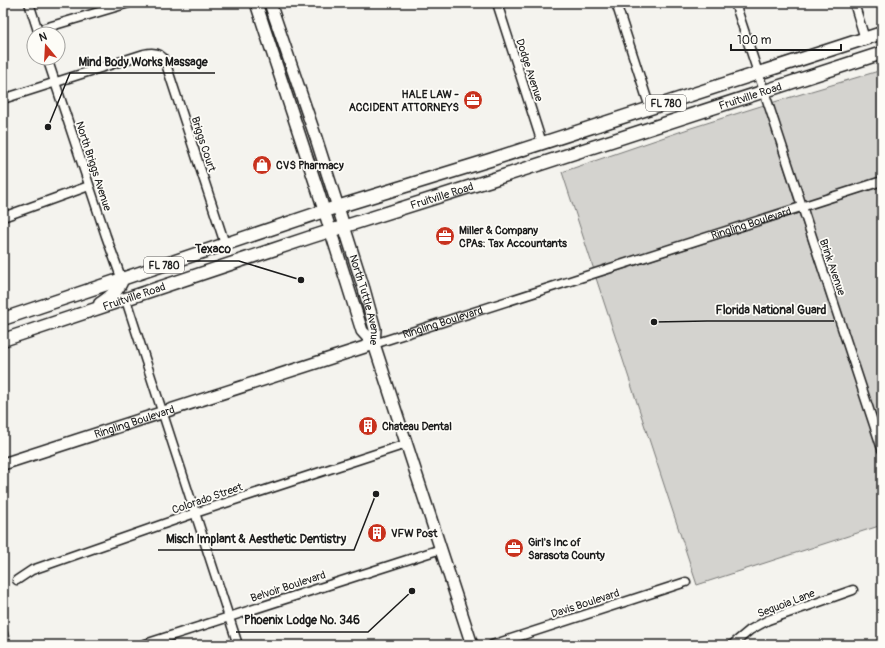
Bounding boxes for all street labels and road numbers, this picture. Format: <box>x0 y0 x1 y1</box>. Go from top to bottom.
street label: Dodge Avenue <box>513 37 546 104</box>
street label: Fruitville Road <box>717 80 783 113</box>
road number: FL 780 <box>646 95 686 111</box>
street label: Briggs Court <box>189 115 219 174</box>
street label: North Briggs Avenue <box>73 120 114 213</box>
street label: Fruitville Road <box>409 180 475 212</box>
street label: Ringling Boulevard <box>709 205 793 242</box>
street label: Brink Avenue <box>817 237 848 298</box>
street label: North Tuttle Avenue <box>346 253 381 346</box>
road number: FL 780 <box>144 257 184 273</box>
street label: Fruitville Road <box>101 280 167 313</box>
street label: Ringling Boulevard <box>401 304 485 341</box>
street label: Ringling Boulevard <box>93 403 176 441</box>
street label: Colorado Street <box>170 480 245 517</box>
street label: Belvoir Boulevard <box>249 568 327 605</box>
street label: Davis Boulevard <box>549 586 621 621</box>
street label: Sequoia Lane <box>756 586 817 620</box>

